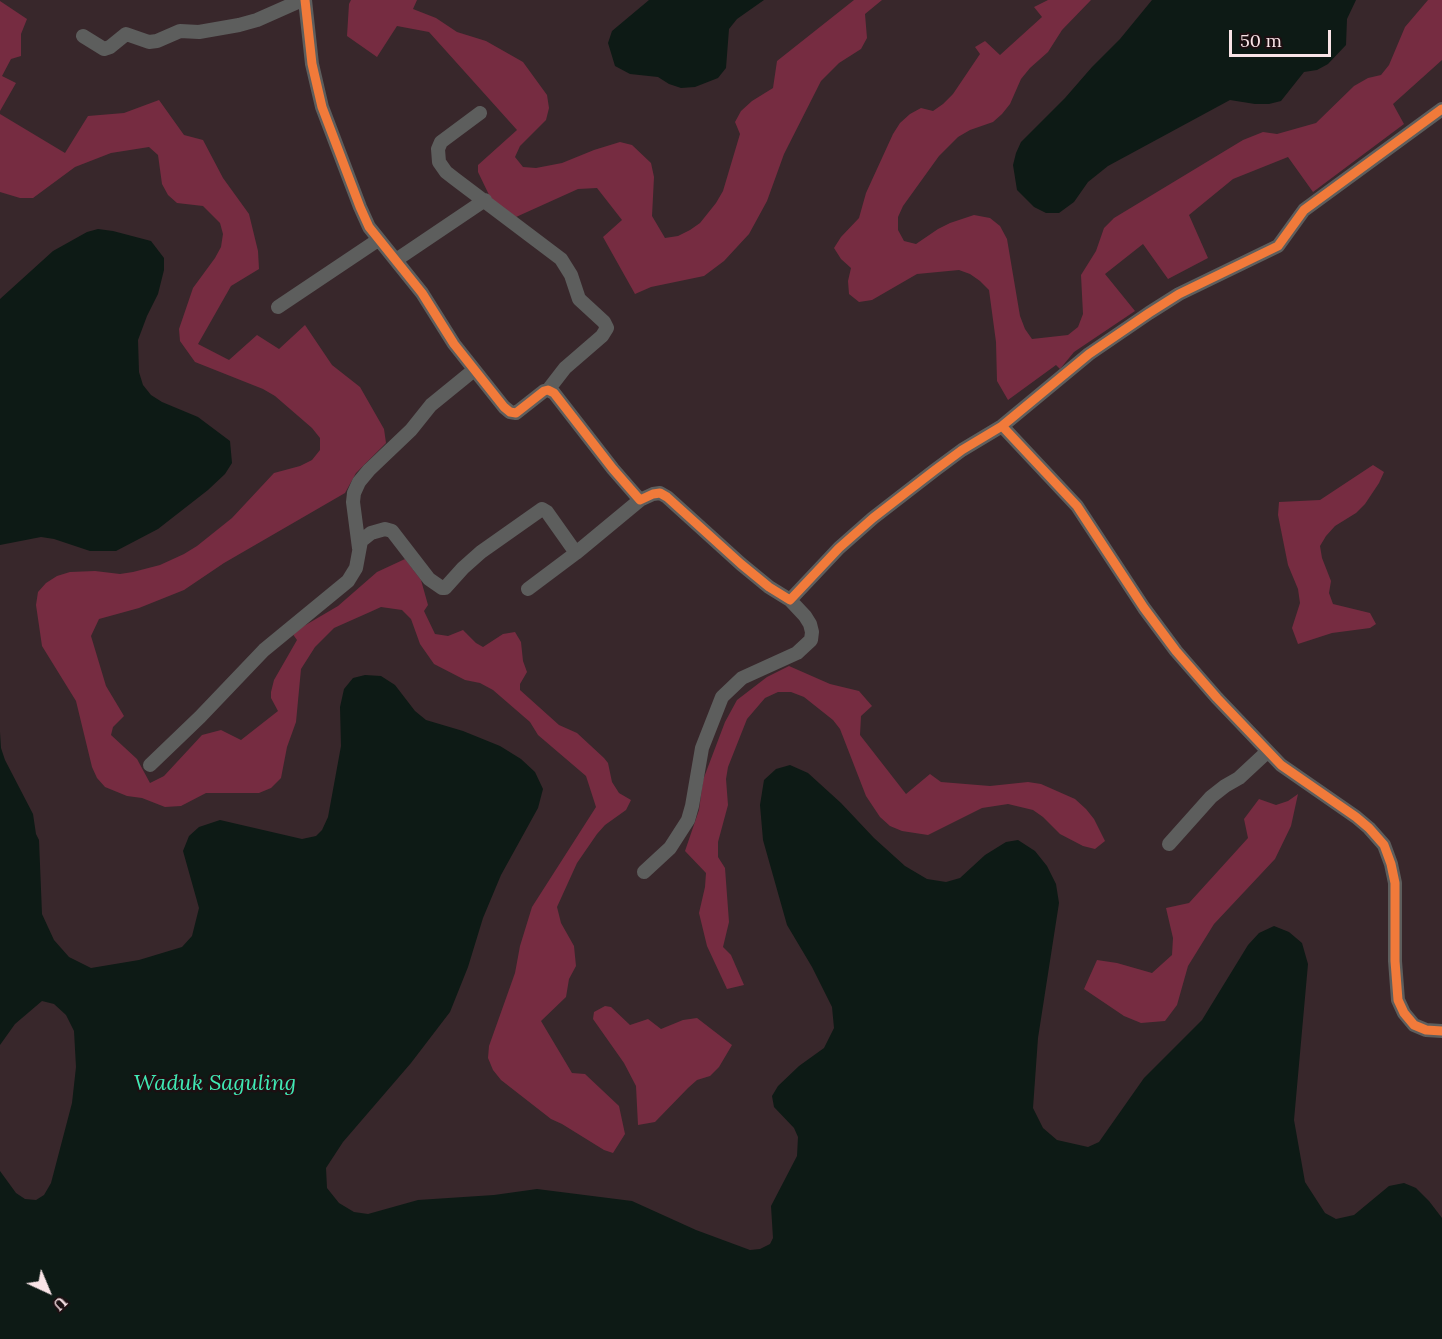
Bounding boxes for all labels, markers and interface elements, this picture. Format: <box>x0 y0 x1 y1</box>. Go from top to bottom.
scale bar <box>1232 18 1334 56</box>
text: 50 m <box>1240 29 1282 52</box>
water label: Waduk Saguling <box>134 1071 296 1097</box>
north arrow <box>18 1261 78 1321</box>
text: U <box>49 1293 72 1315</box>

